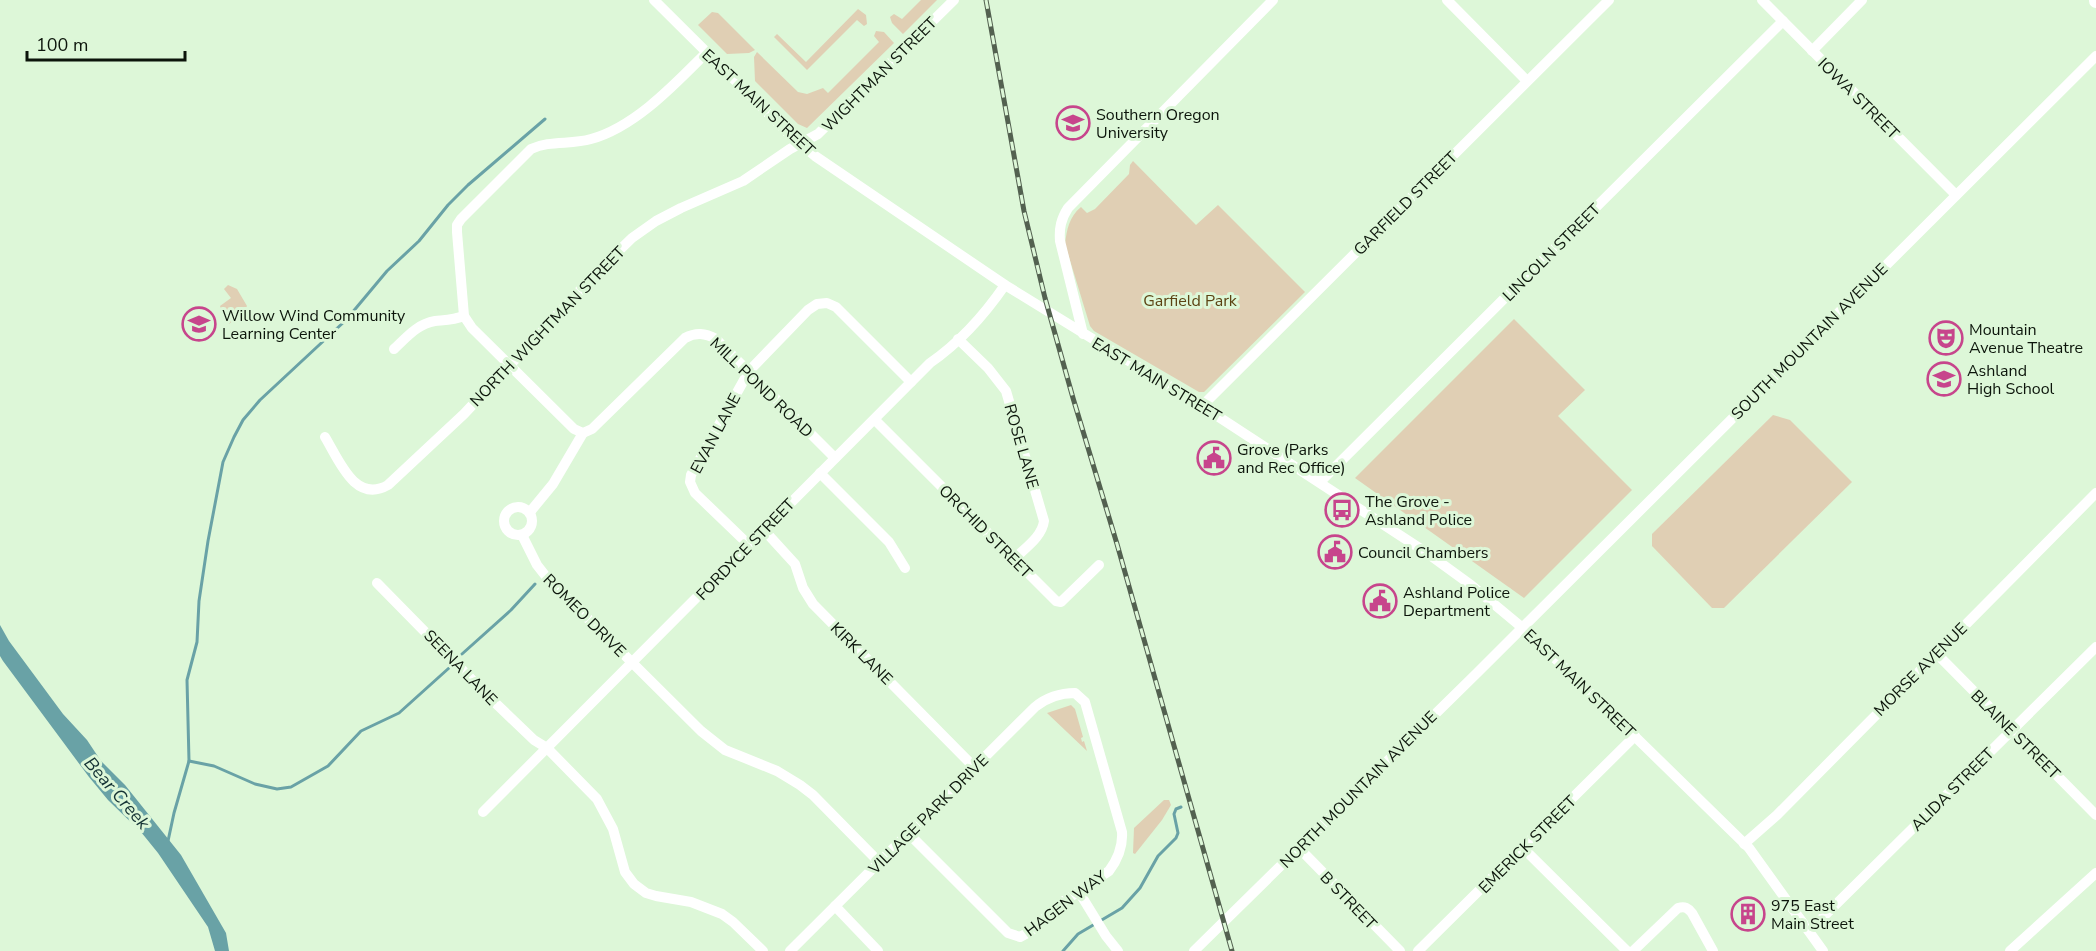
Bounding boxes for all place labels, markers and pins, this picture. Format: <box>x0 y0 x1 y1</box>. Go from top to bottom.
place label: Southern Oregon University <box>1096 104 1220 144</box>
school or university icon: Southern Oregon University <box>1055 105 1091 141</box>
place label: Willow Wind Community Learning Center <box>222 305 406 345</box>
school or university icon: Willow Wind Community Learning Center <box>181 306 217 342</box>
place label: Mountain Avenue Theatre <box>1969 319 2083 359</box>
theatre icon: Mountain Avenue Theatre <box>1928 320 1964 356</box>
place label: Ashland High School <box>1967 360 2055 400</box>
school or university icon: Ashland High School <box>1926 361 1962 397</box>
place label: Grove (Parks and Rec Office) <box>1237 439 1346 479</box>
public building icon: Grove (Parks and Rec Office) <box>1196 440 1232 476</box>
place label: The Grove - Ashland Police <box>1365 491 1472 531</box>
bus stop icon: The Grove - Ashland Police <box>1324 492 1360 528</box>
public building icon: Council Chambers <box>1317 534 1353 570</box>
place label: Council Chambers <box>1358 542 1488 564</box>
place label: Ashland Police Department <box>1403 582 1510 622</box>
public building icon: Ashland Police Department <box>1362 583 1398 619</box>
place label: 975 East Main Street <box>1771 895 1854 935</box>
building icon: 975 East Main Street <box>1730 896 1766 932</box>

